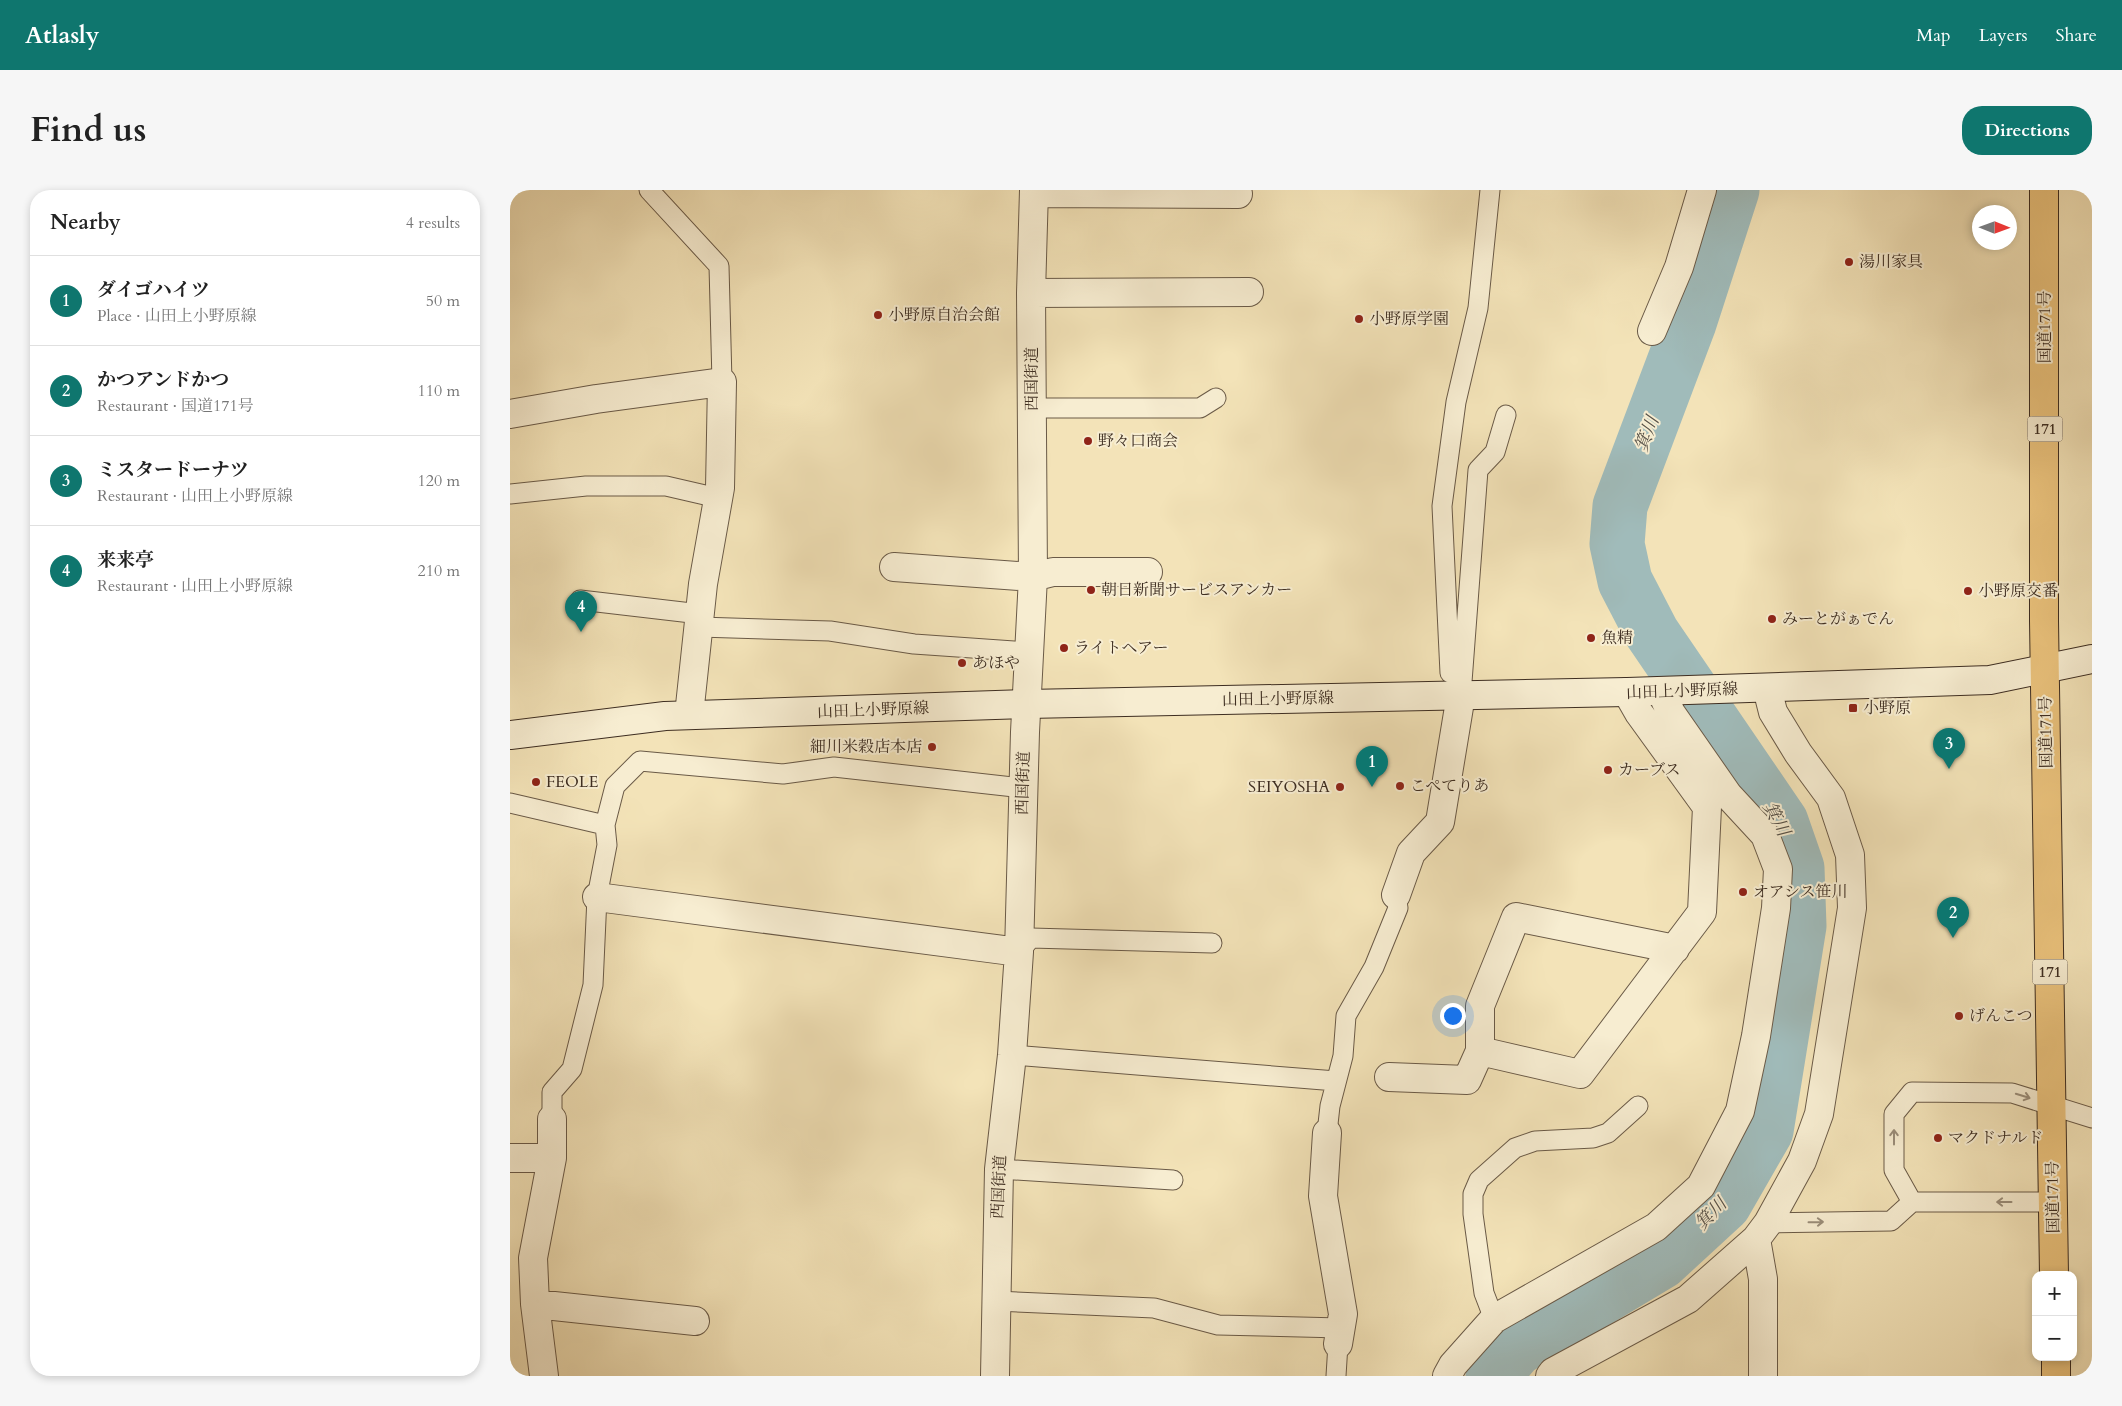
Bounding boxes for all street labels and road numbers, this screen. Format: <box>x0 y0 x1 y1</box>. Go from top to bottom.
street label: 国道171号 <box>2034 291 2056 363</box>
street label: 西国街道 <box>1021 347 1043 411</box>
road number: 171 <box>2028 416 2062 442</box>
street label: 山田上小野原線 <box>1626 678 1738 704</box>
street label: 山田上小野原線 <box>1222 687 1334 711</box>
street label: 国道171号 <box>2034 696 2058 768</box>
street label: 山田上小野原線 <box>817 697 929 723</box>
street label: 西国街道 <box>1011 751 1035 815</box>
road number: 171 <box>2032 960 2068 984</box>
street label: 西国街道 <box>986 1154 1012 1220</box>
street label: 国道171号 <box>2041 1161 2065 1233</box>

